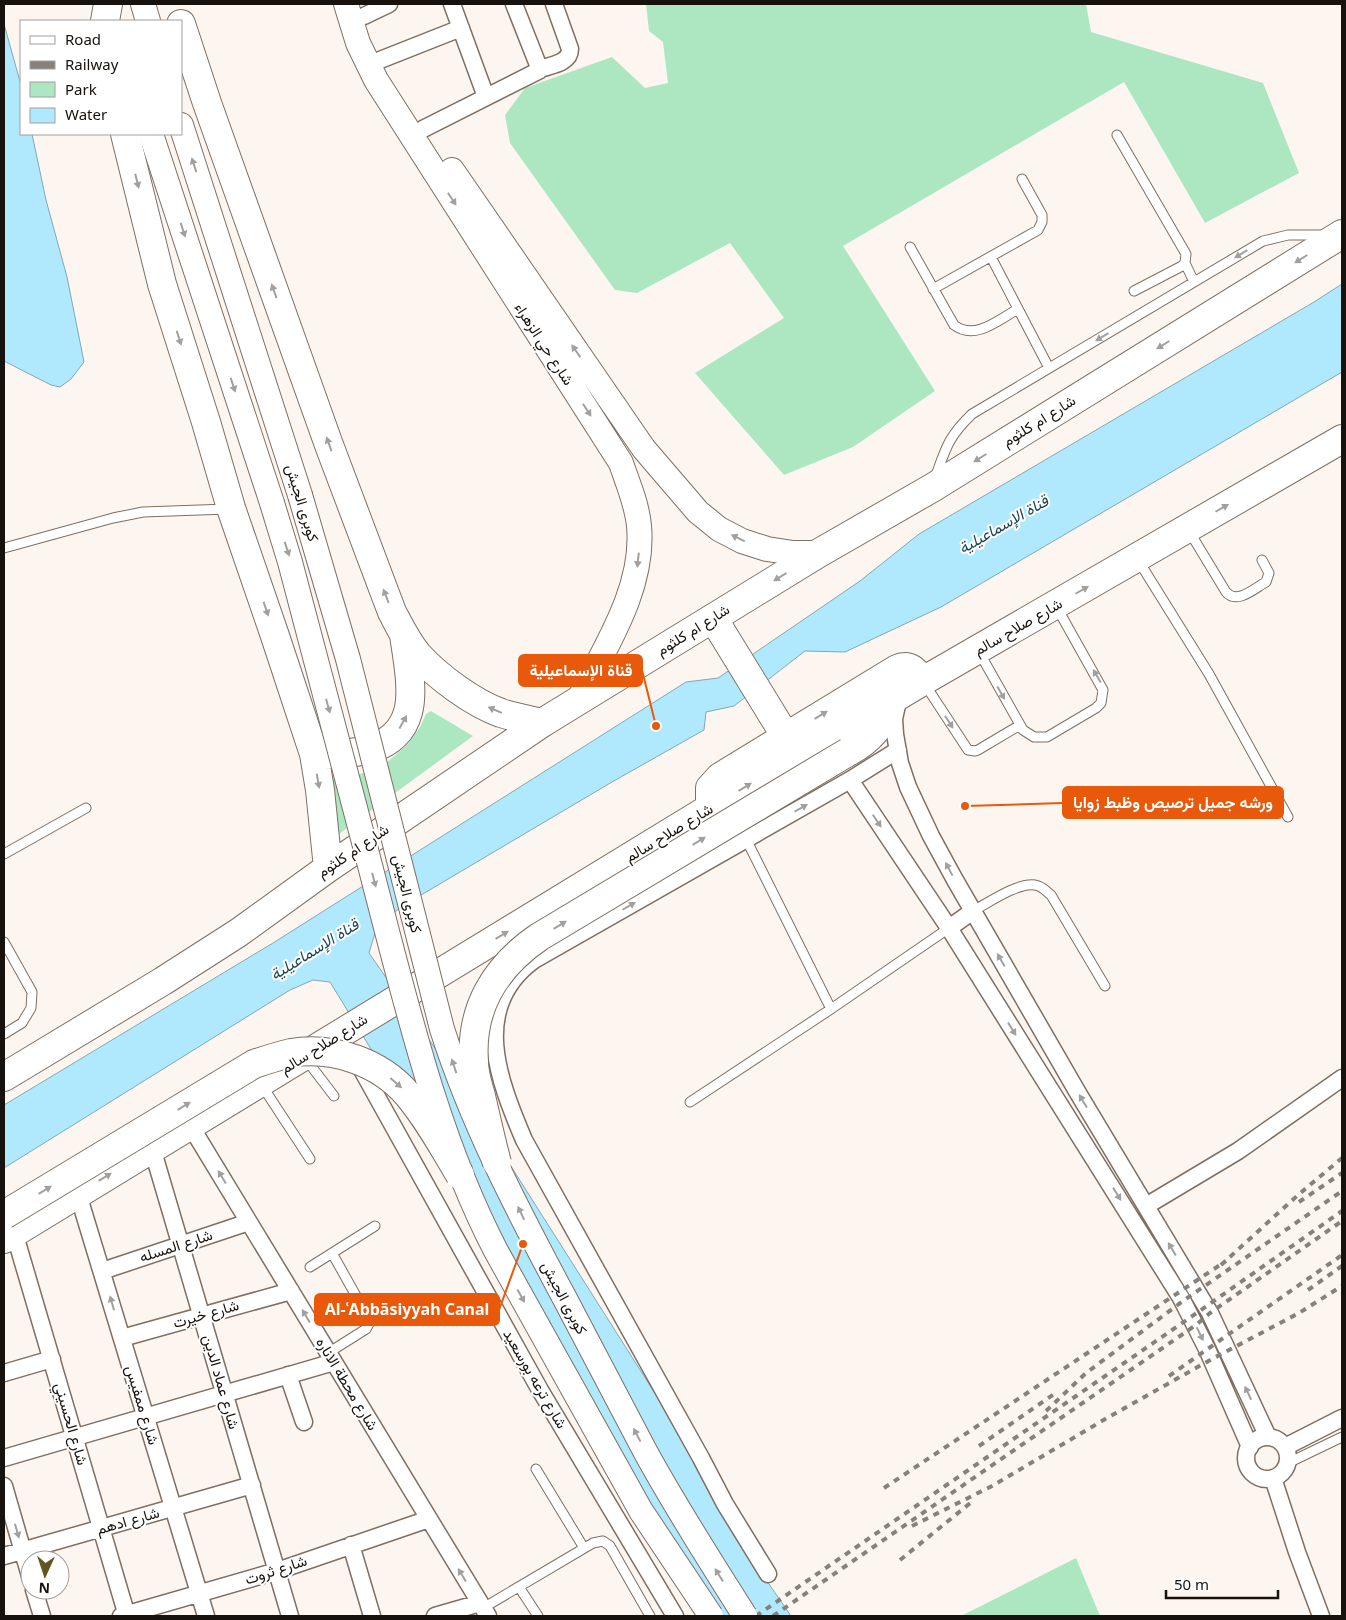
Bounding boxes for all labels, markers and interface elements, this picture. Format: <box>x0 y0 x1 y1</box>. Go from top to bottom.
legend <box>20 20 182 135</box>
text: Road <box>65 29 101 49</box>
text: Railway <box>65 54 119 74</box>
text: Park <box>65 79 97 99</box>
text: Water <box>65 104 107 124</box>
one-way arrow <box>190 157 198 172</box>
one-way arrow <box>133 174 141 189</box>
one-way arrow <box>447 193 457 206</box>
one-way arrow <box>179 223 187 238</box>
one-way arrow <box>1235 249 1248 258</box>
one-way arrow <box>1294 255 1307 264</box>
one-way arrow <box>270 283 278 298</box>
street label: شارع حي الزهراء <box>507 298 579 391</box>
one-way arrow <box>175 331 183 346</box>
one-way arrow <box>1095 332 1108 341</box>
one-way arrow <box>1156 340 1169 349</box>
one-way arrow <box>571 344 581 358</box>
one-way arrow <box>230 377 237 392</box>
street label: شارع ام كلثوم <box>998 390 1080 452</box>
one-way arrow <box>582 403 591 417</box>
one-way arrow <box>325 437 332 452</box>
one-way arrow <box>973 454 987 463</box>
street label: كوبرى الجيش <box>281 462 324 545</box>
water label: قناة الإسماعيلية <box>954 488 1054 559</box>
one-way arrow <box>1216 504 1229 513</box>
one-way arrow <box>731 534 745 542</box>
one-way arrow <box>283 542 291 557</box>
one-way arrow <box>634 552 642 568</box>
one-way arrow <box>773 572 787 581</box>
one-way arrow <box>1074 586 1089 594</box>
one-way arrow <box>382 589 389 604</box>
street label: شارع صلاح سالم <box>970 593 1067 661</box>
street label: شارع ام كلثوم <box>652 599 734 661</box>
one-way arrow <box>263 602 270 617</box>
callout: قناة الإسماعيلية <box>519 655 642 686</box>
text: قناة الإسماعيلية <box>530 659 632 681</box>
one-way arrow <box>1092 670 1101 683</box>
one-way arrow <box>997 686 1006 699</box>
one-way arrow <box>325 699 333 714</box>
one-way arrow <box>487 706 502 714</box>
one-way arrow <box>815 711 828 720</box>
one-way arrow <box>399 715 407 729</box>
one-way arrow <box>945 715 954 729</box>
one-way arrow <box>315 774 323 790</box>
one-way arrow <box>739 782 752 791</box>
callout: ورشه جميل ترصيص وظبط زوايا <box>1063 787 1283 818</box>
text: ورشه جميل ترصيص وظبط زوايا <box>1073 791 1273 813</box>
street label: شارع صلاح سالم <box>621 798 717 868</box>
one-way arrow <box>794 804 807 813</box>
one-way arrow <box>872 814 882 827</box>
street label: شارع ام كلثوم <box>313 819 394 883</box>
one-way arrow <box>693 837 706 846</box>
street label: كوبرى الجيش <box>388 852 427 936</box>
one-way arrow <box>945 862 953 876</box>
one-way arrow <box>370 873 378 888</box>
one-way arrow <box>622 902 637 910</box>
water label: قناة الإسماعيلية <box>266 912 364 985</box>
one-way arrow <box>553 920 566 929</box>
one-way arrow <box>495 931 508 940</box>
one-way arrow <box>997 954 1006 967</box>
street label: شارع صلاح سالم <box>276 1008 372 1080</box>
one-way arrow <box>1007 1022 1017 1035</box>
one-way arrow <box>449 1058 457 1073</box>
one-way arrow <box>389 1078 402 1089</box>
one-way arrow <box>1078 1094 1087 1107</box>
one-way arrow <box>178 1101 191 1110</box>
one-way arrow <box>217 1170 226 1183</box>
one-way arrow <box>99 1172 112 1181</box>
one-way arrow <box>39 1185 52 1195</box>
one-way arrow <box>1112 1188 1121 1201</box>
one-way arrow <box>517 1206 525 1221</box>
street label: شارع المسله <box>137 1224 216 1268</box>
one-way arrow <box>1168 1243 1177 1256</box>
street label: كوبرى الجيش <box>536 1257 593 1338</box>
one-way arrow <box>517 1289 525 1303</box>
street label: شارع خيرت <box>170 1294 242 1334</box>
callout: Al-ʿAbbāsiyyah Canal <box>315 1294 499 1325</box>
one-way arrow <box>107 1295 115 1310</box>
text: Al-ʿAbbāsiyyah Canal <box>325 1298 489 1320</box>
one-way arrow <box>301 1309 310 1322</box>
street label: شارع ترعه بورسعيد <box>498 1325 573 1433</box>
one-way arrow <box>1196 1327 1204 1341</box>
street label: شارع عماد الدين <box>197 1332 245 1432</box>
street label: شارع محطة الاناره <box>310 1333 384 1435</box>
street label: شارع ممفيس <box>119 1363 165 1448</box>
street label: شارع الحسيني <box>47 1380 93 1469</box>
one-way arrow <box>1243 1386 1251 1400</box>
one-way arrow <box>633 1428 641 1442</box>
street label: شارع ادهم <box>94 1501 162 1540</box>
one-way arrow <box>13 1524 21 1539</box>
north arrow <box>20 1550 70 1600</box>
street label: شارع ثروت <box>242 1550 310 1590</box>
one-way arrow <box>458 1568 467 1581</box>
one-way arrow <box>715 1568 724 1581</box>
scale bar <box>1166 1568 1278 1600</box>
text: 50 m <box>1174 1574 1209 1594</box>
text: N <box>38 1579 50 1598</box>

